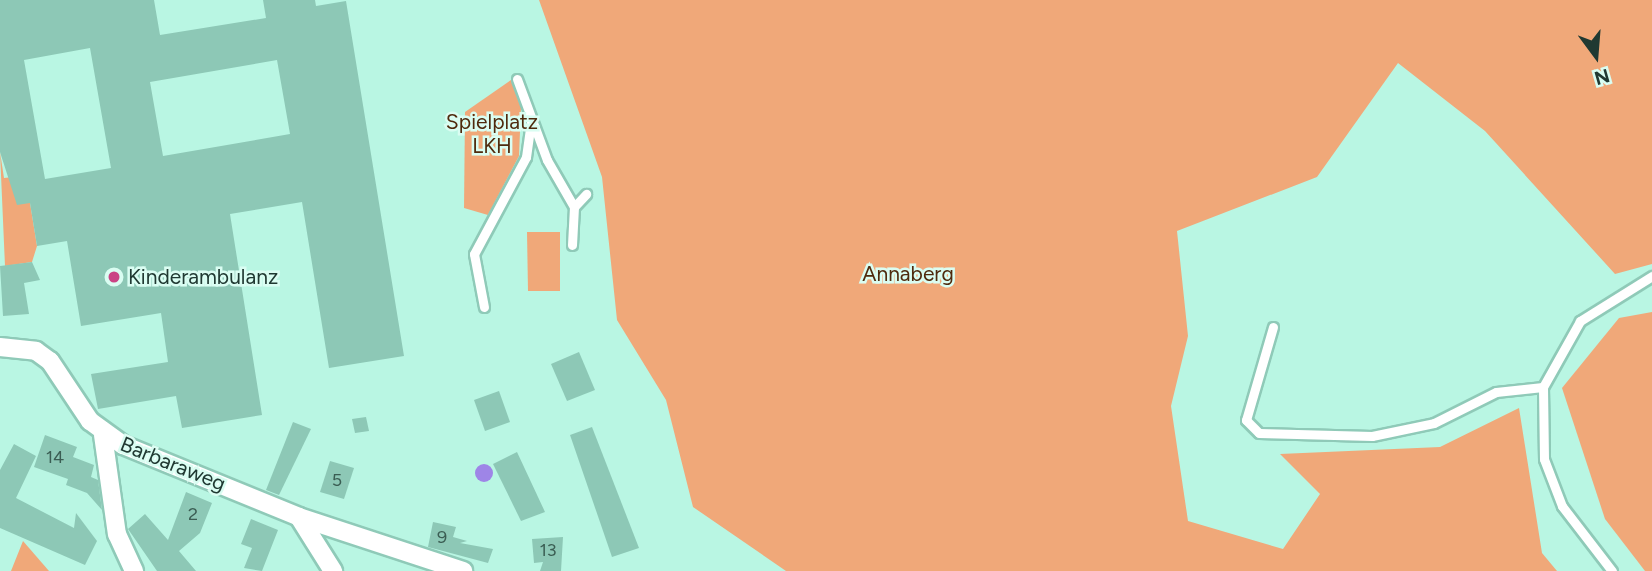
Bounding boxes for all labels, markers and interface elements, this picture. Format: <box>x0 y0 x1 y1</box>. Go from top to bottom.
north arrow <box>1561 21 1631 91</box>
text: N <box>1592 64 1612 90</box>
park label: Spielplatz LKH <box>446 109 538 159</box>
park label: Annaberg <box>862 261 954 287</box>
place label: Kinderambulanz <box>128 264 278 290</box>
marker: Kinderambulanz <box>106 269 122 285</box>
street label: Barbaraweg <box>117 431 229 497</box>
house number: 14 <box>46 446 64 468</box>
house number: 5 <box>332 469 342 491</box>
house number: 2 <box>188 503 198 525</box>
house number: 9 <box>437 526 447 548</box>
house number: 13 <box>539 539 557 561</box>

